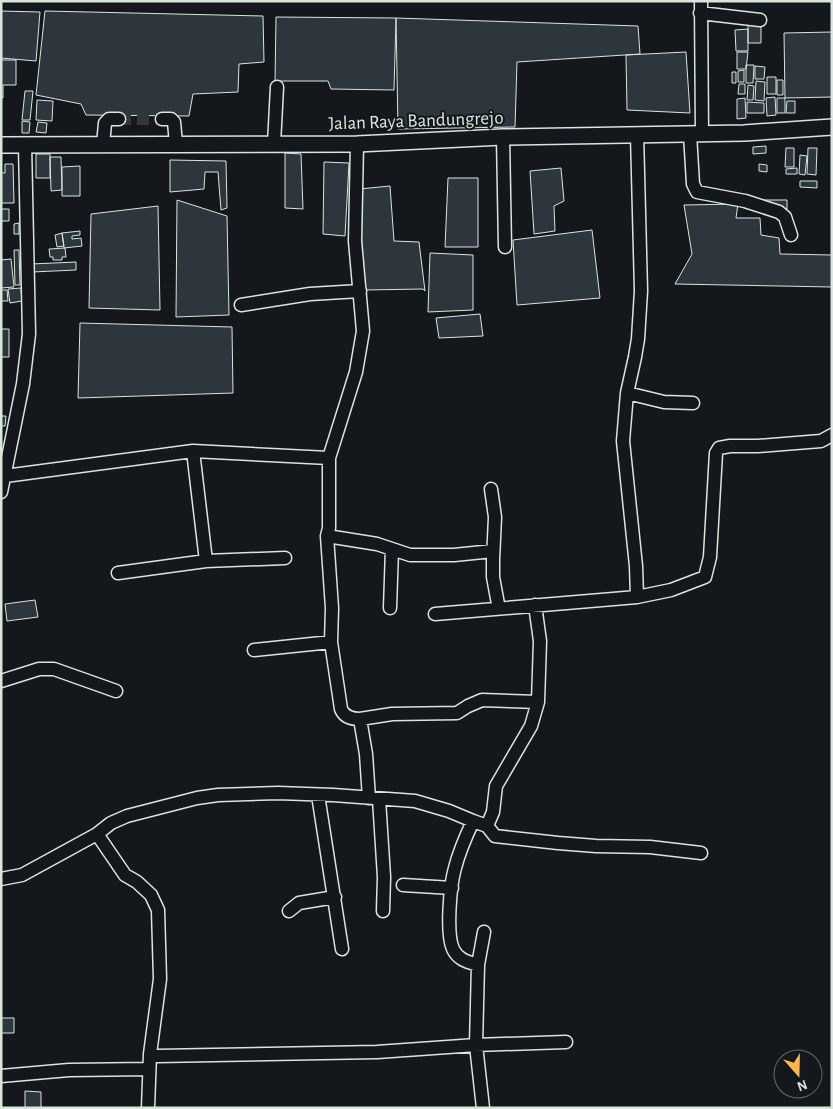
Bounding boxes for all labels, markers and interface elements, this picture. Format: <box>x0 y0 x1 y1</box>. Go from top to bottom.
street label: Jalan Raya Bandungrejo <box>328 108 504 134</box>
north arrow <box>773 1049 823 1099</box>
text: N <box>795 1077 809 1094</box>

